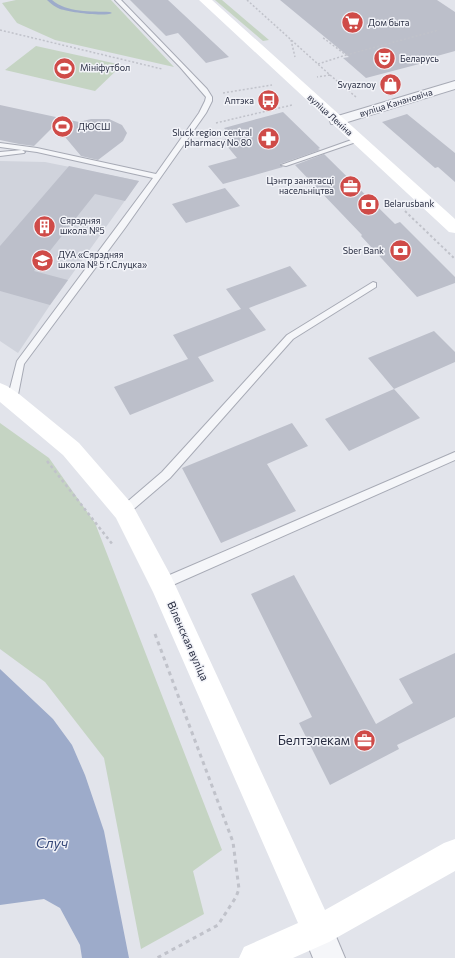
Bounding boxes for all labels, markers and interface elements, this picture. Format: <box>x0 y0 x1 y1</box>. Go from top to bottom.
supermarket icon: Дом быта <box>339 10 365 36</box>
place label: Дом быта <box>368 17 410 28</box>
theatre icon: Беларусь <box>371 46 397 72</box>
place label: Беларусь <box>400 53 439 64</box>
sports icon: Мініфутбол <box>51 55 77 81</box>
place label: Мініфутбол <box>80 62 130 73</box>
shop icon: Svyaznoy <box>378 72 404 98</box>
place label: Svyaznoy <box>338 79 376 90</box>
street label: вуліца Канановіча <box>358 86 434 119</box>
bus stop icon: Аптэка <box>256 88 282 114</box>
street label: вуліца Леніна <box>305 91 355 138</box>
place label: Аптэка <box>224 95 254 106</box>
sports icon: ДЮСШ <box>49 114 75 140</box>
place label: ДЮСШ <box>78 121 110 132</box>
pharmacy icon: Sluck region central pharmacy No 80 <box>255 125 281 151</box>
place label: Sluck region central pharmacy No 80 <box>172 127 252 148</box>
office icon: Цэнтр занятасці насельніцтва <box>337 173 363 199</box>
place label: Цэнтр занятасці насельніцтва <box>266 175 334 196</box>
bank icon: Belarusbank <box>355 191 381 217</box>
place label: Belarusbank <box>384 198 434 209</box>
building icon: Сярэдняя школа №5 <box>31 213 57 239</box>
place label: Сярэдняя школа №5 <box>60 215 105 236</box>
bank icon: Sber Bank <box>387 238 413 264</box>
place label: Sber Bank <box>343 245 384 256</box>
school or university icon: ДУА «Сярэдняя школа № 5 г.Слуцка» <box>29 247 55 273</box>
place label: ДУА «Сярэдняя школа № 5 г.Слуцка» <box>58 249 147 270</box>
street label: Віленская вуліца <box>165 599 212 683</box>
office icon: Белтэлекам <box>352 727 378 753</box>
place label: Белтэлекам <box>278 732 350 748</box>
water label: Случ <box>36 834 69 851</box>

